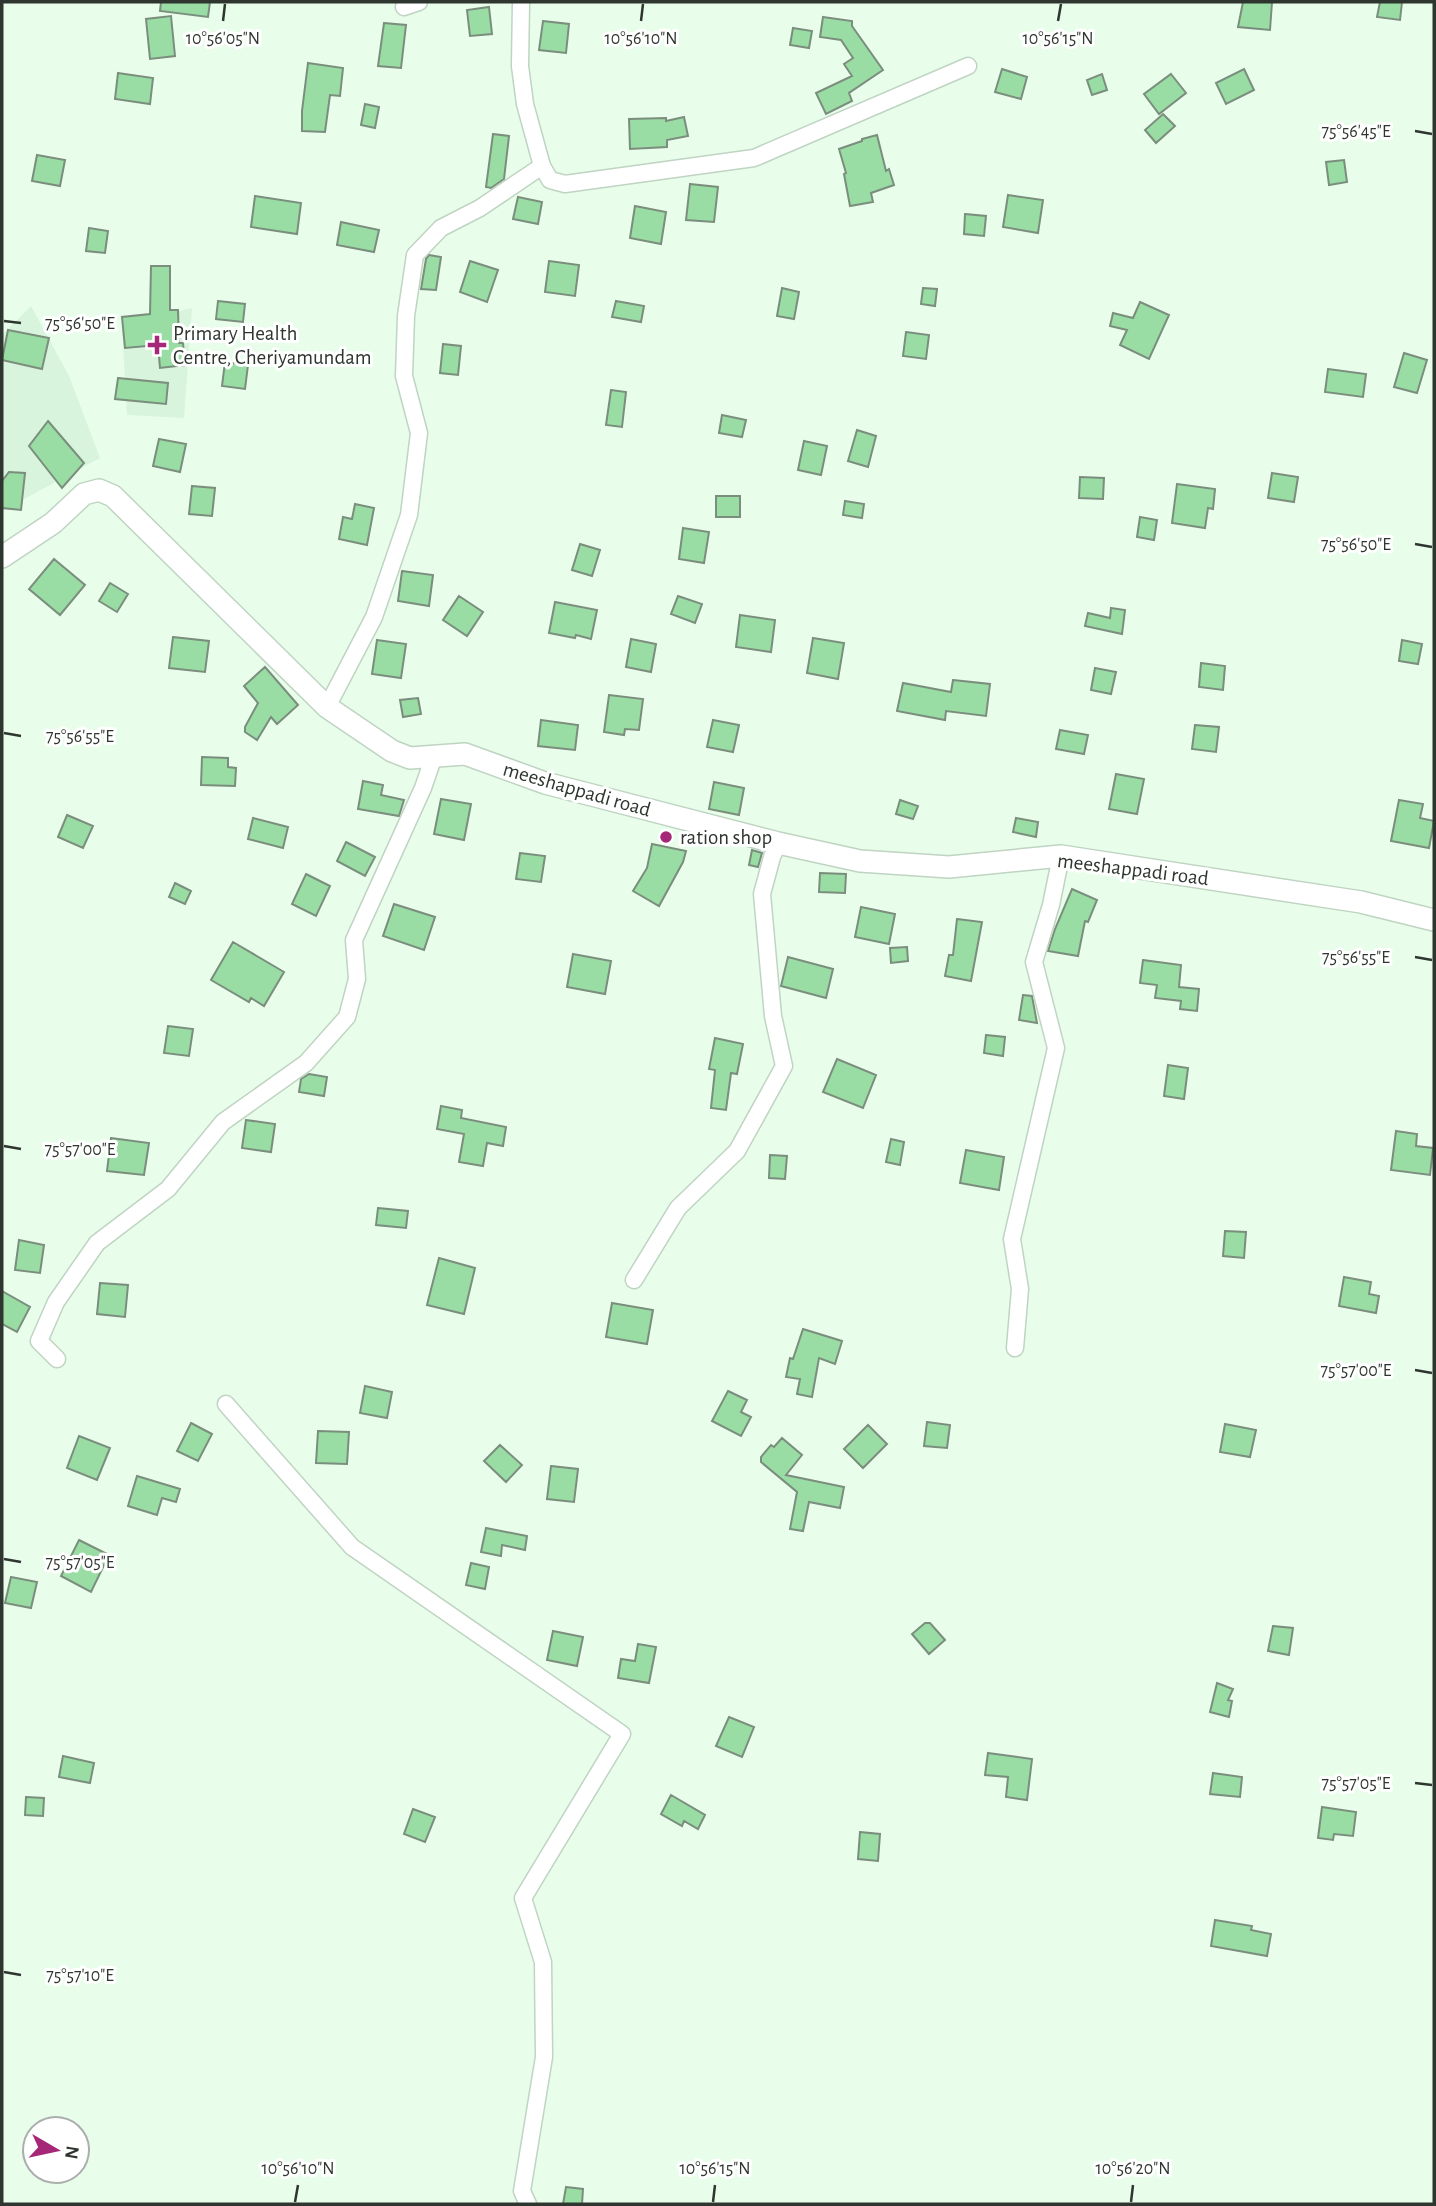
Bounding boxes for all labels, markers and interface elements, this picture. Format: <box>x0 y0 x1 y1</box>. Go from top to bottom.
text: 10°56'05"N <box>186 30 260 48</box>
text: 10°56'10"N <box>605 30 677 48</box>
text: 10°56'15"N <box>1023 30 1094 48</box>
text: 75°56'45"E <box>1321 123 1391 141</box>
text: 75°56'50"E <box>45 315 115 333</box>
place label: Primary Health Centre, Cheriyamundam <box>173 323 372 368</box>
marker: Primary Health Centre, Cheriyamundam <box>147 335 167 355</box>
text: 75°56'50"E <box>1321 536 1391 554</box>
text: 75°56'55"E <box>46 728 114 746</box>
street label: meeshappadi road <box>501 758 653 821</box>
place label: ration shop <box>680 827 772 848</box>
marker: ration shop <box>658 829 674 845</box>
street label: meeshappadi road <box>1056 850 1210 889</box>
text: 75°56'55"E <box>1322 949 1390 967</box>
text: 75°57'00"E <box>44 1141 116 1159</box>
text: 75°57'00"E <box>1320 1362 1392 1380</box>
text: 75°57'05"E <box>45 1554 115 1572</box>
text: 75°57'05"E <box>1321 1775 1391 1793</box>
text: 75°57'10"E <box>46 1967 114 1985</box>
north arrow <box>21 2115 91 2185</box>
text: N <box>61 2144 82 2160</box>
text: 10°56'10"N <box>262 2160 334 2178</box>
text: 10°56'15"N <box>680 2160 751 2178</box>
text: 10°56'20"N <box>1096 2160 1170 2178</box>

